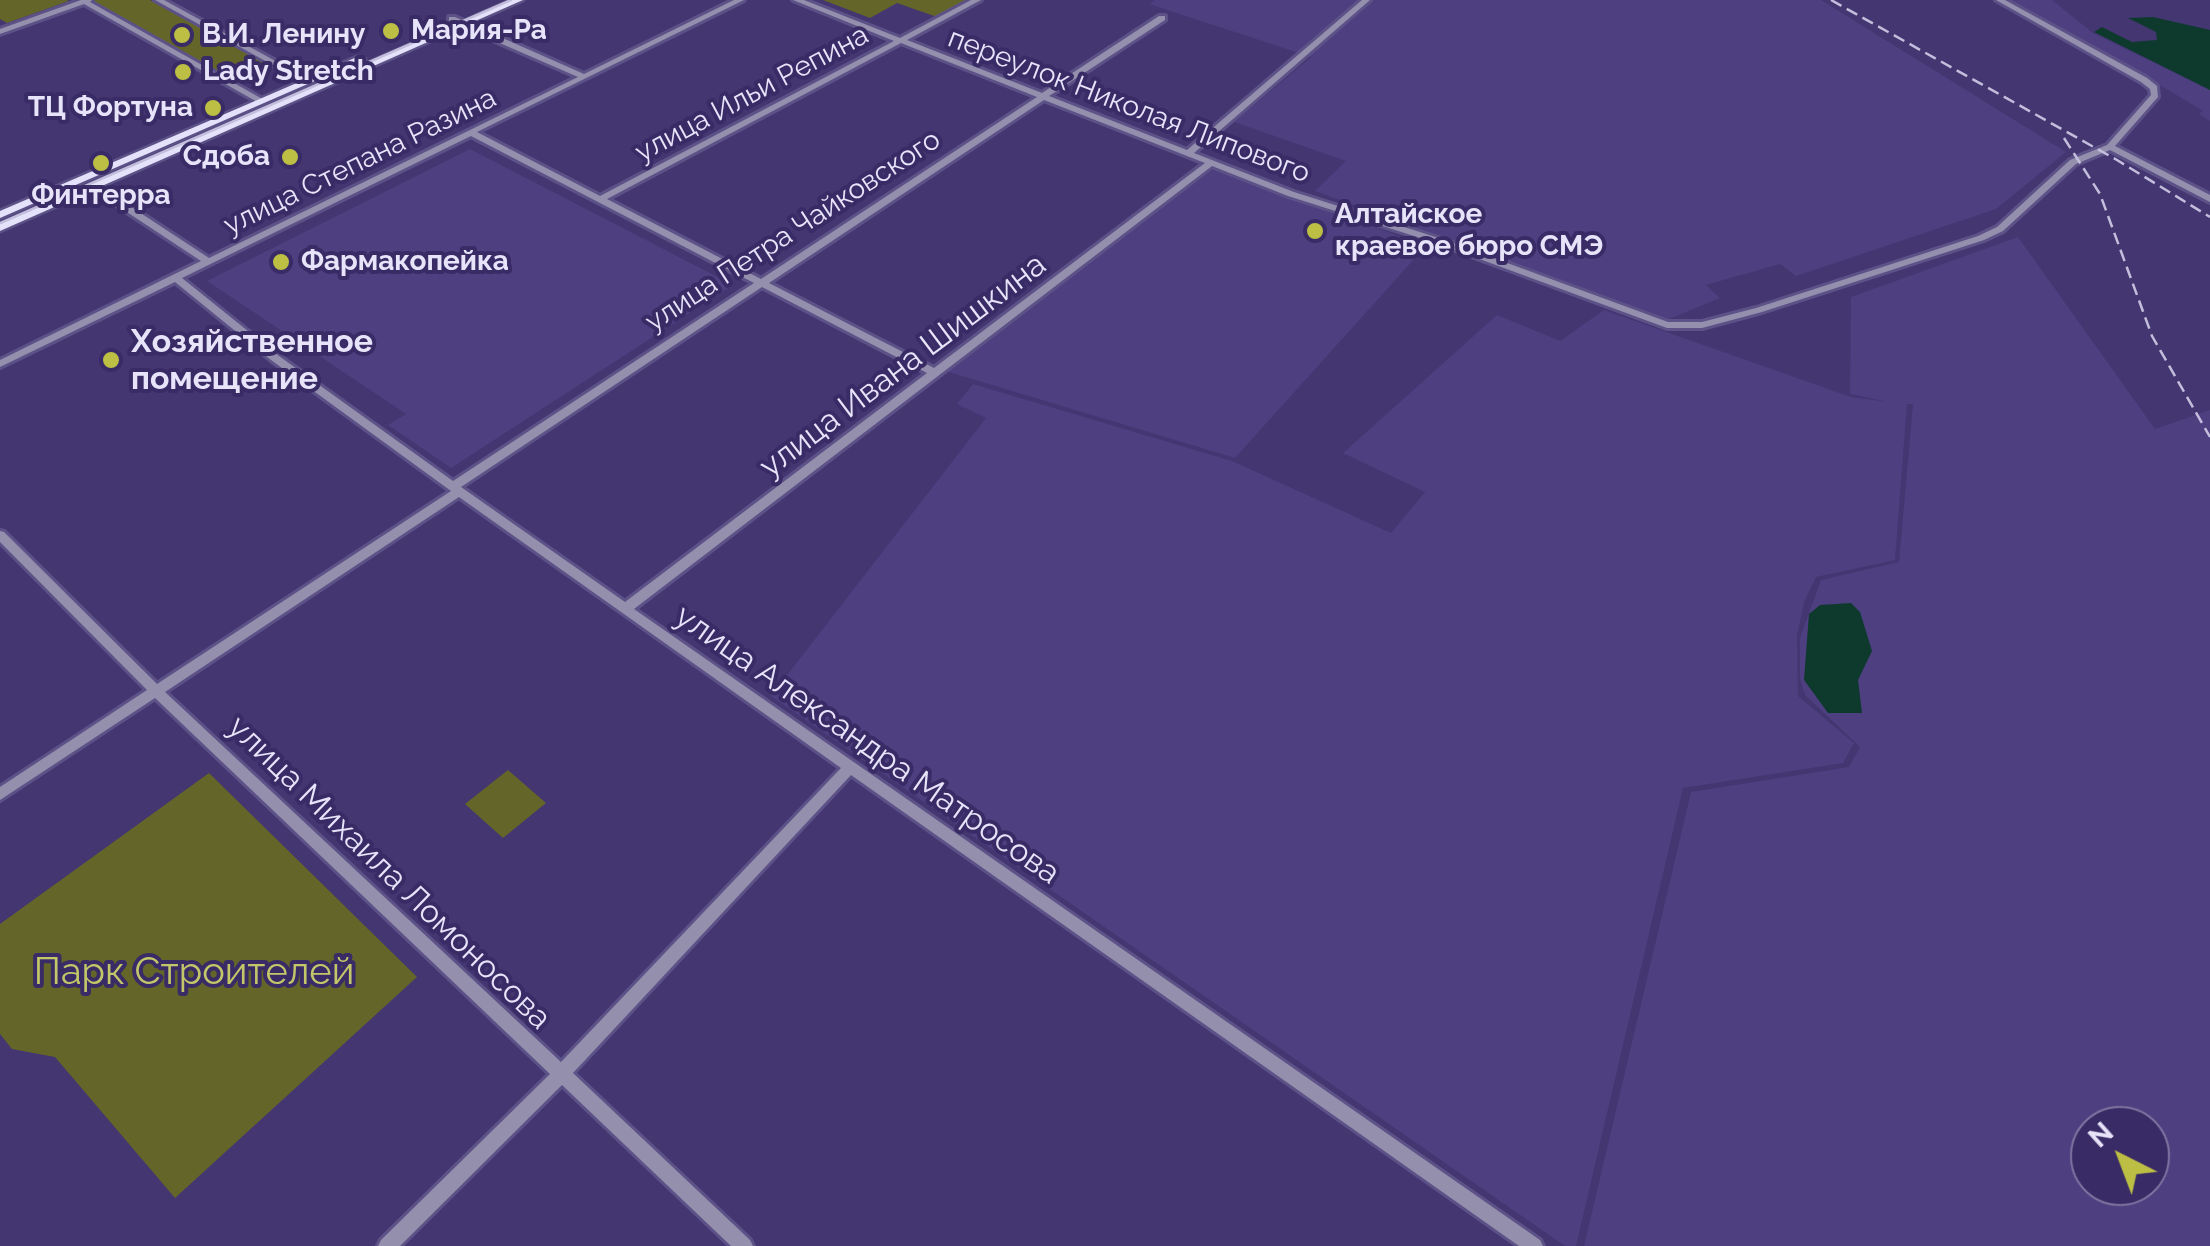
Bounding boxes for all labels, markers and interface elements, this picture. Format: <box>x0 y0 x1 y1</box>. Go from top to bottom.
place label: Мария-Ра <box>411 14 547 48</box>
place label: В.И. Ленину <box>202 18 365 52</box>
street label: улица Ильи Репина <box>630 18 874 170</box>
marker: Мария-Ра <box>380 20 402 42</box>
street label: переулок Николая Липового <box>943 21 1315 191</box>
marker: В.И. Ленину <box>171 24 193 46</box>
place label: Lady Stretch <box>203 55 374 89</box>
marker: Lady Stretch <box>172 61 194 83</box>
street label: улица Степана Разина <box>218 81 502 243</box>
place label: ТЦ Фортуна <box>28 91 193 125</box>
marker: ТЦ Фортуна <box>202 97 224 119</box>
street label: улица Петра Чайковского <box>639 123 947 339</box>
place label: Сдоба <box>183 140 270 174</box>
marker: Сдоба <box>279 146 301 168</box>
marker: Финтерра <box>90 152 112 174</box>
place label: Финтерра <box>31 179 171 213</box>
place label: Алтайское краевое бюро СМЭ <box>1335 198 1603 264</box>
marker: Алтайское краевое бюро СМЭ <box>1304 220 1326 242</box>
place label: Фармакопейка <box>301 245 509 279</box>
street label: улица Ивана Шишкина <box>752 246 1054 486</box>
marker: Фармакопейка <box>270 251 292 273</box>
place label: Хозяйственное помещение <box>131 323 373 398</box>
marker: Хозяйственное помещение <box>100 349 122 371</box>
street label: улица Александра Матросова <box>667 597 1067 893</box>
street label: улица Михаила Ломоносова <box>219 708 559 1038</box>
park label: Парк Строителей <box>34 950 354 996</box>
north arrow <box>2070 1106 2170 1206</box>
text: N <box>2082 1115 2120 1154</box>

